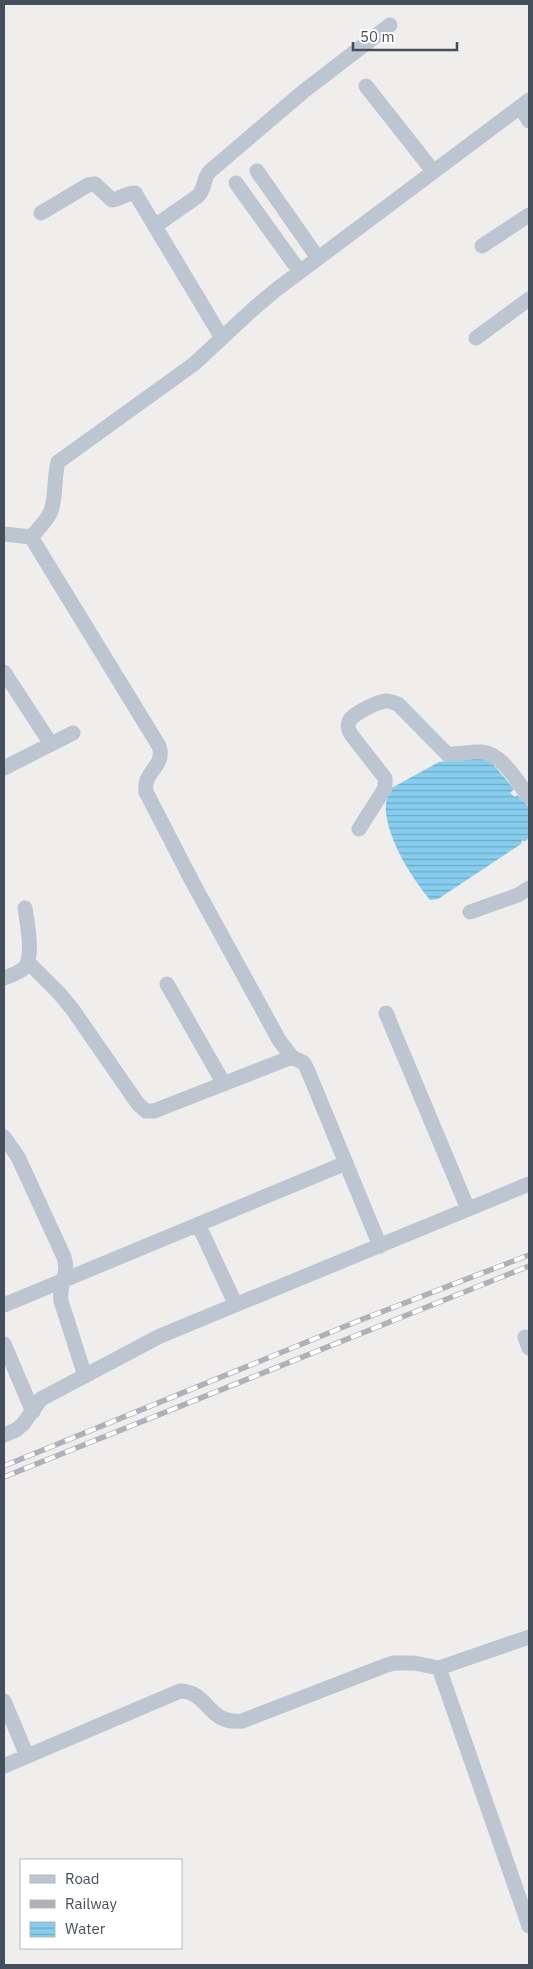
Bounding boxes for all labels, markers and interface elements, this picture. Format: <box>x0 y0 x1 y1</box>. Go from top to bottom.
scale bar <box>353 20 457 52</box>
text: 50 m <box>360 27 395 46</box>
legend <box>20 1859 182 1949</box>
text: Road <box>65 1869 100 1888</box>
text: Railway <box>65 1894 118 1913</box>
text: Water <box>65 1919 106 1938</box>

